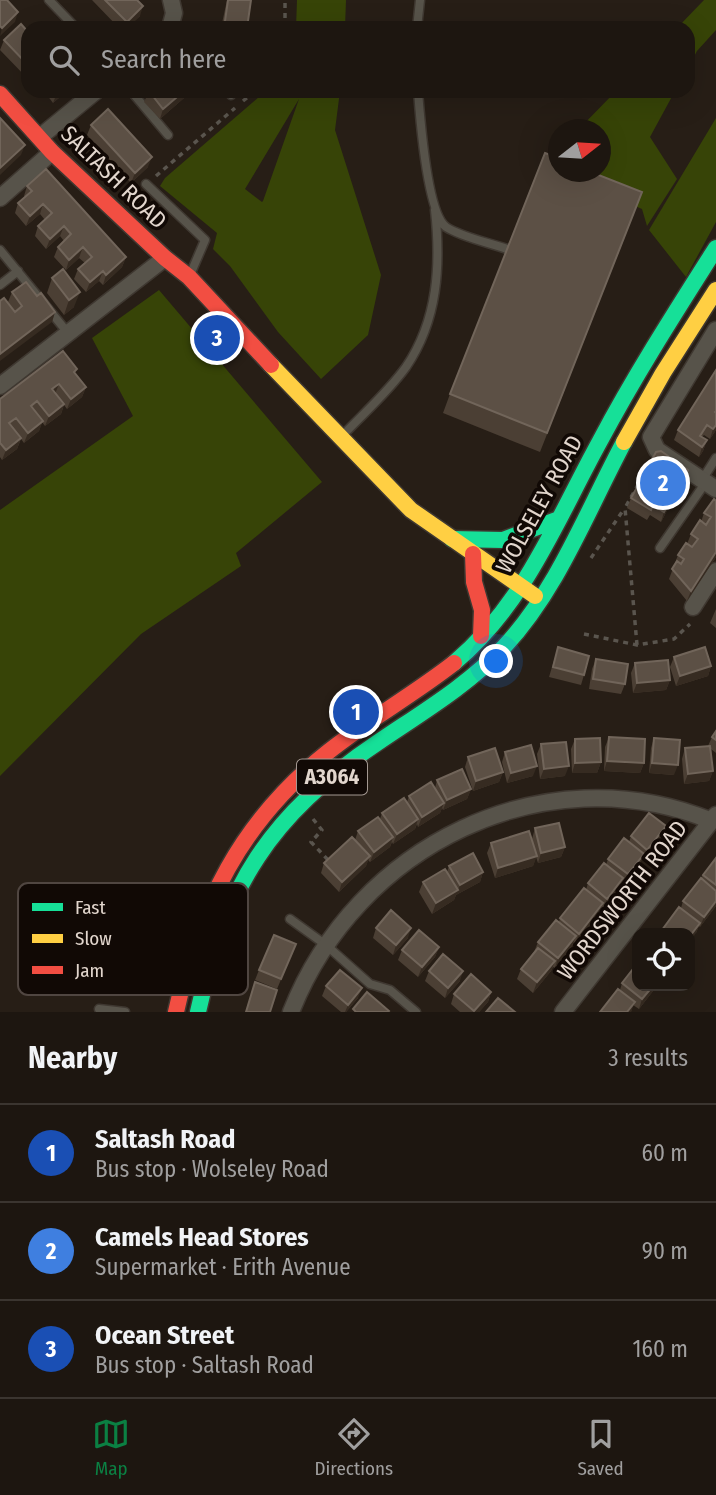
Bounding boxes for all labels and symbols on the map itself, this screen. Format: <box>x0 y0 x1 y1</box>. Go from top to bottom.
north arrow <box>548 119 611 182</box>
street label: SALTASH ROAD <box>55 120 173 234</box>
pin: 3 <box>194 312 240 364</box>
street label: WOLSELEY ROAD <box>490 430 588 578</box>
pin: 2 <box>640 457 686 509</box>
your location <box>479 644 513 678</box>
pin: 1 <box>333 686 379 738</box>
road number: A3064 <box>297 760 367 794</box>
street label: WORDSWORTH ROAD <box>551 815 693 985</box>
legend <box>18 883 248 995</box>
text: Fast <box>75 896 106 919</box>
text: Slow <box>75 927 112 950</box>
text: Jam <box>75 959 104 982</box>

